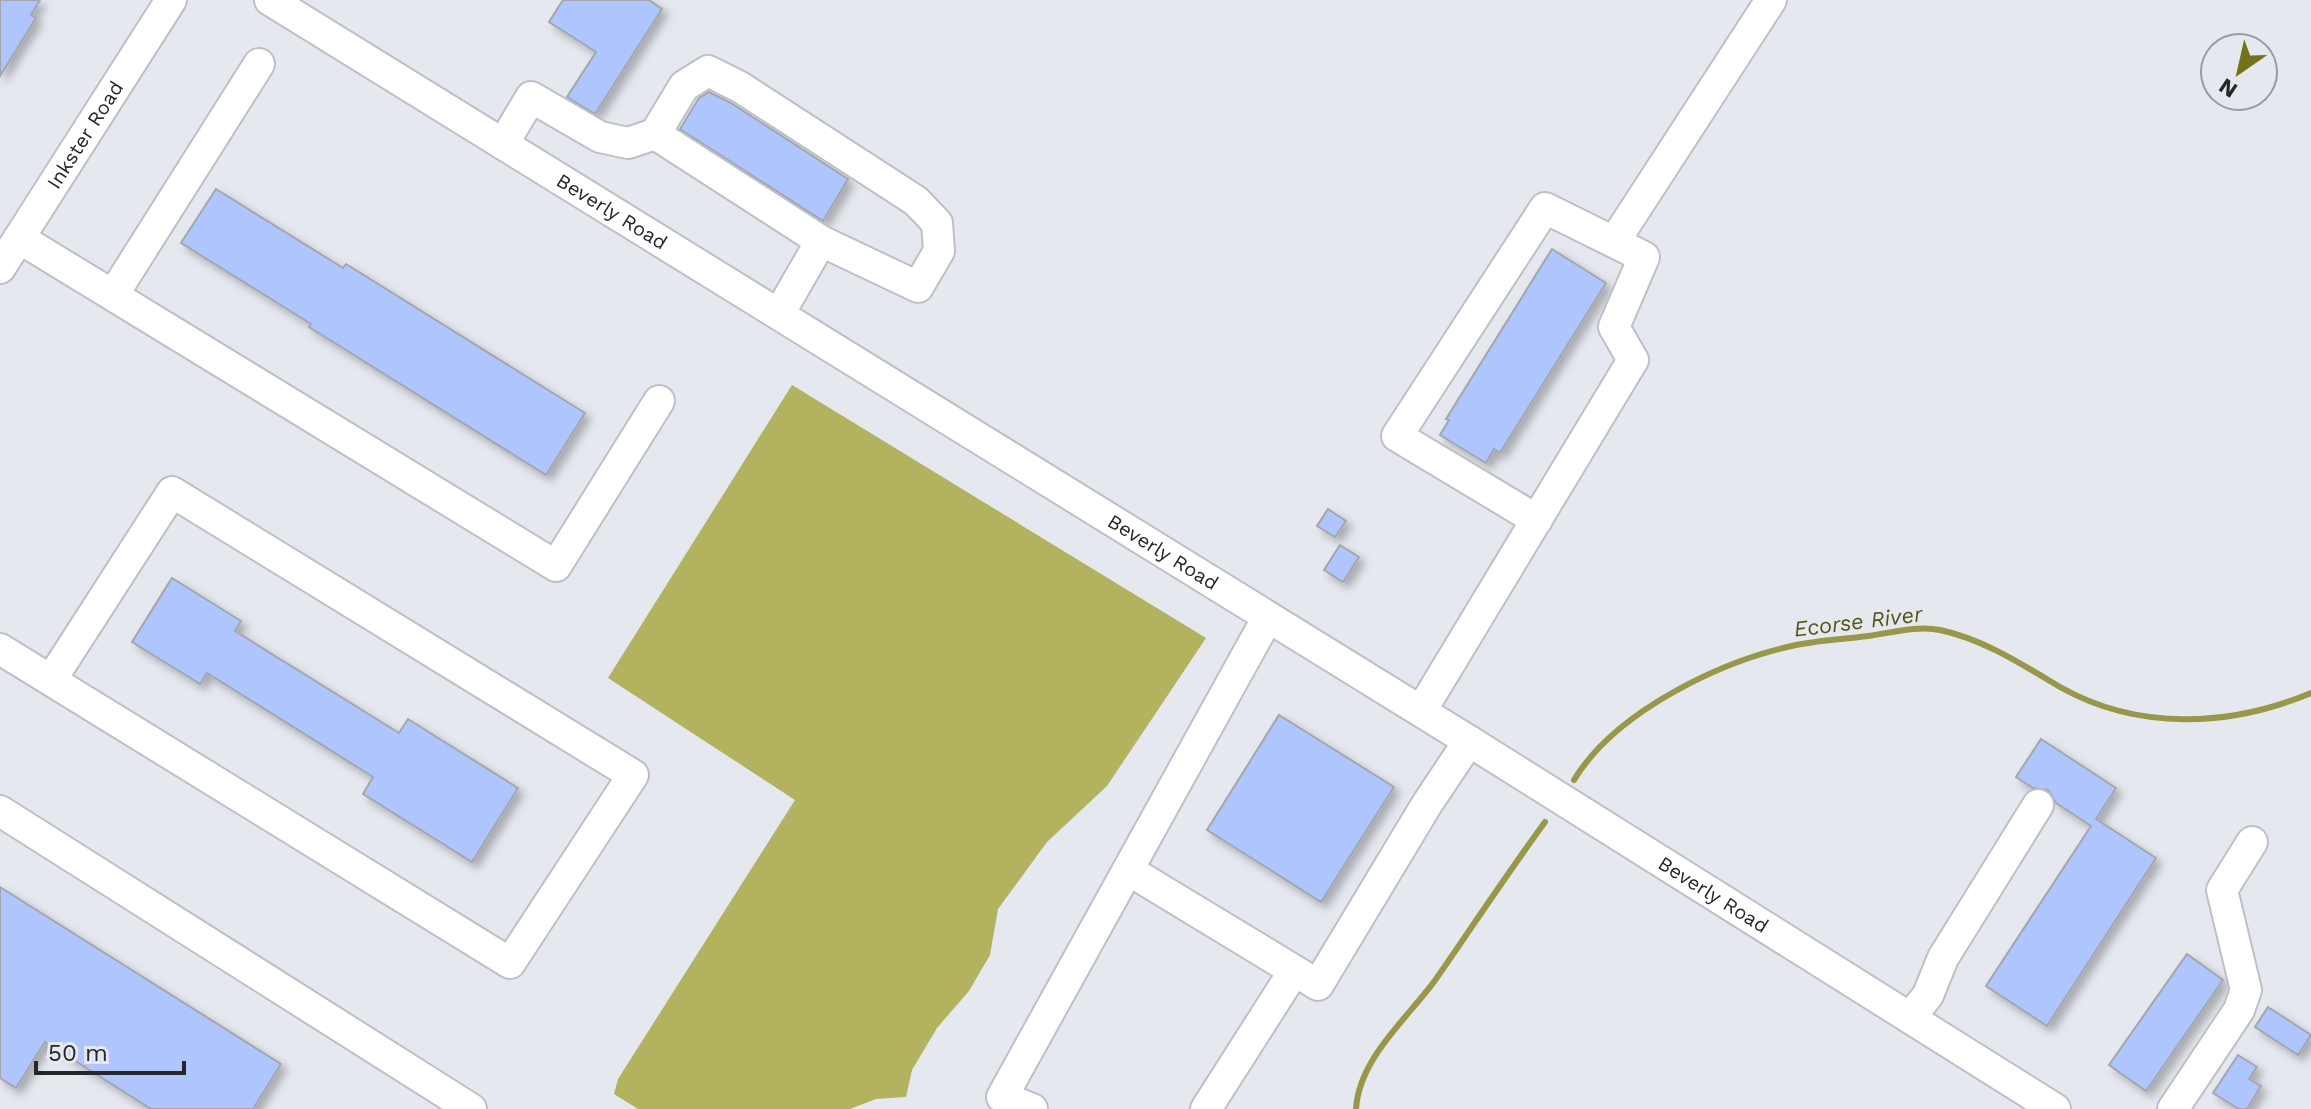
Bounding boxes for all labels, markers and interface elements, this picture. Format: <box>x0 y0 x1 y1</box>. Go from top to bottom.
north arrow <box>2199 32 2279 112</box>
text: N <box>2214 73 2242 103</box>
street label: Inkster Road <box>42 76 128 193</box>
street label: Beverly Road <box>552 168 672 255</box>
street label: Beverly Road <box>1103 509 1223 595</box>
water label: Ecorse River <box>1792 601 1925 642</box>
street label: Beverly Road <box>1654 851 1773 938</box>
scale bar <box>36 1025 184 1075</box>
text: 50 m <box>48 1039 108 1067</box>

